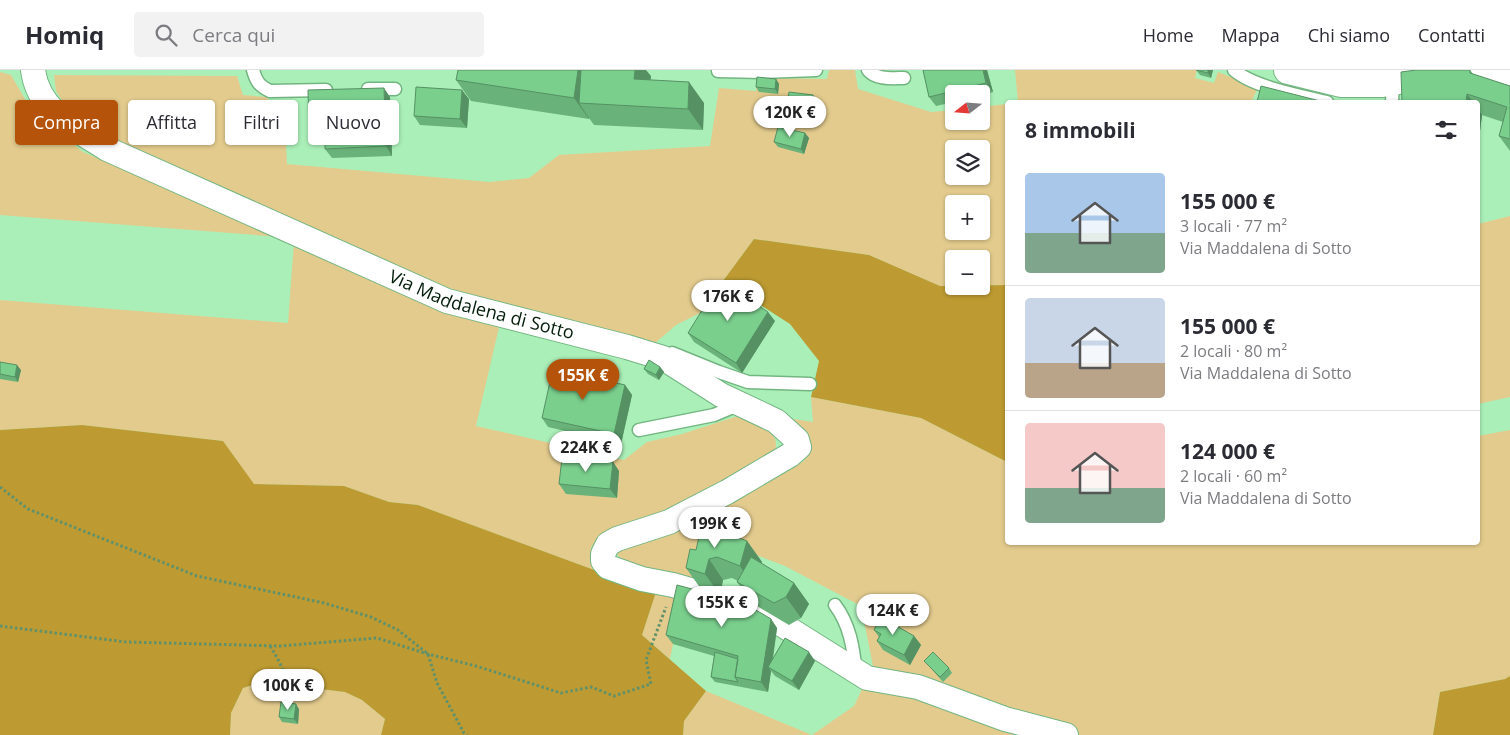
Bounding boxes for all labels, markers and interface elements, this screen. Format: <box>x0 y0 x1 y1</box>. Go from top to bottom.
search box <box>134 12 484 57</box>
text: Homiq <box>25 18 104 51</box>
icon: search <box>152 21 180 49</box>
text: Cerca qui <box>192 22 275 48</box>
text: Home <box>1143 23 1194 47</box>
text: Mappa <box>1222 23 1280 47</box>
text: Chi siamo <box>1308 23 1390 47</box>
text: Contatti <box>1418 23 1485 47</box>
north arrow <box>945 85 990 130</box>
map controls <box>945 85 990 295</box>
pin: 120K € <box>749 96 831 138</box>
chip: Compra <box>15 100 118 145</box>
chip: Affitta <box>128 100 215 145</box>
chip: Filtri <box>225 100 298 145</box>
chip: Nuovo <box>308 100 399 145</box>
text: 120K € <box>764 101 816 123</box>
text: 8 immobili <box>1025 116 1136 144</box>
icon: filters <box>1432 116 1460 144</box>
button: layers <box>945 140 990 185</box>
text: 155 000 € <box>1180 187 1275 215</box>
icon: home <box>1065 193 1125 253</box>
button: + <box>945 195 990 240</box>
text: 3 locali · 77 m² <box>1180 215 1287 237</box>
text: Via Maddalena di Sotto <box>1180 237 1352 259</box>
button: − <box>945 250 990 295</box>
street label: Via Maddalena di Sotto <box>385 264 577 344</box>
pin: 176K € <box>687 280 769 322</box>
text: 176K € <box>702 285 754 307</box>
text: 155 000 € <box>1180 312 1275 340</box>
icon: home <box>1065 318 1125 378</box>
text: 2 locali · 80 m² <box>1180 340 1287 362</box>
pin: 155K € <box>542 358 624 401</box>
text: Via Maddalena di Sotto <box>1180 362 1352 384</box>
text: 155K € <box>557 364 609 386</box>
pin: 224K € <box>545 430 627 473</box>
text: 224K € <box>560 436 612 458</box>
text: 124 000 € <box>1180 437 1275 465</box>
icon: home <box>1065 443 1125 503</box>
text: 2 locali · 60 m² <box>1180 465 1287 487</box>
text: Via Maddalena di Sotto <box>1180 487 1352 509</box>
pin: 199K € <box>674 506 756 549</box>
text: 199K € <box>689 512 741 534</box>
pin: 155K € <box>681 586 763 628</box>
text: 155K € <box>696 591 748 613</box>
pin: 124K € <box>852 594 934 636</box>
text: 124K € <box>867 599 919 621</box>
pin: 100K € <box>247 668 329 711</box>
text: 100K € <box>262 674 314 696</box>

